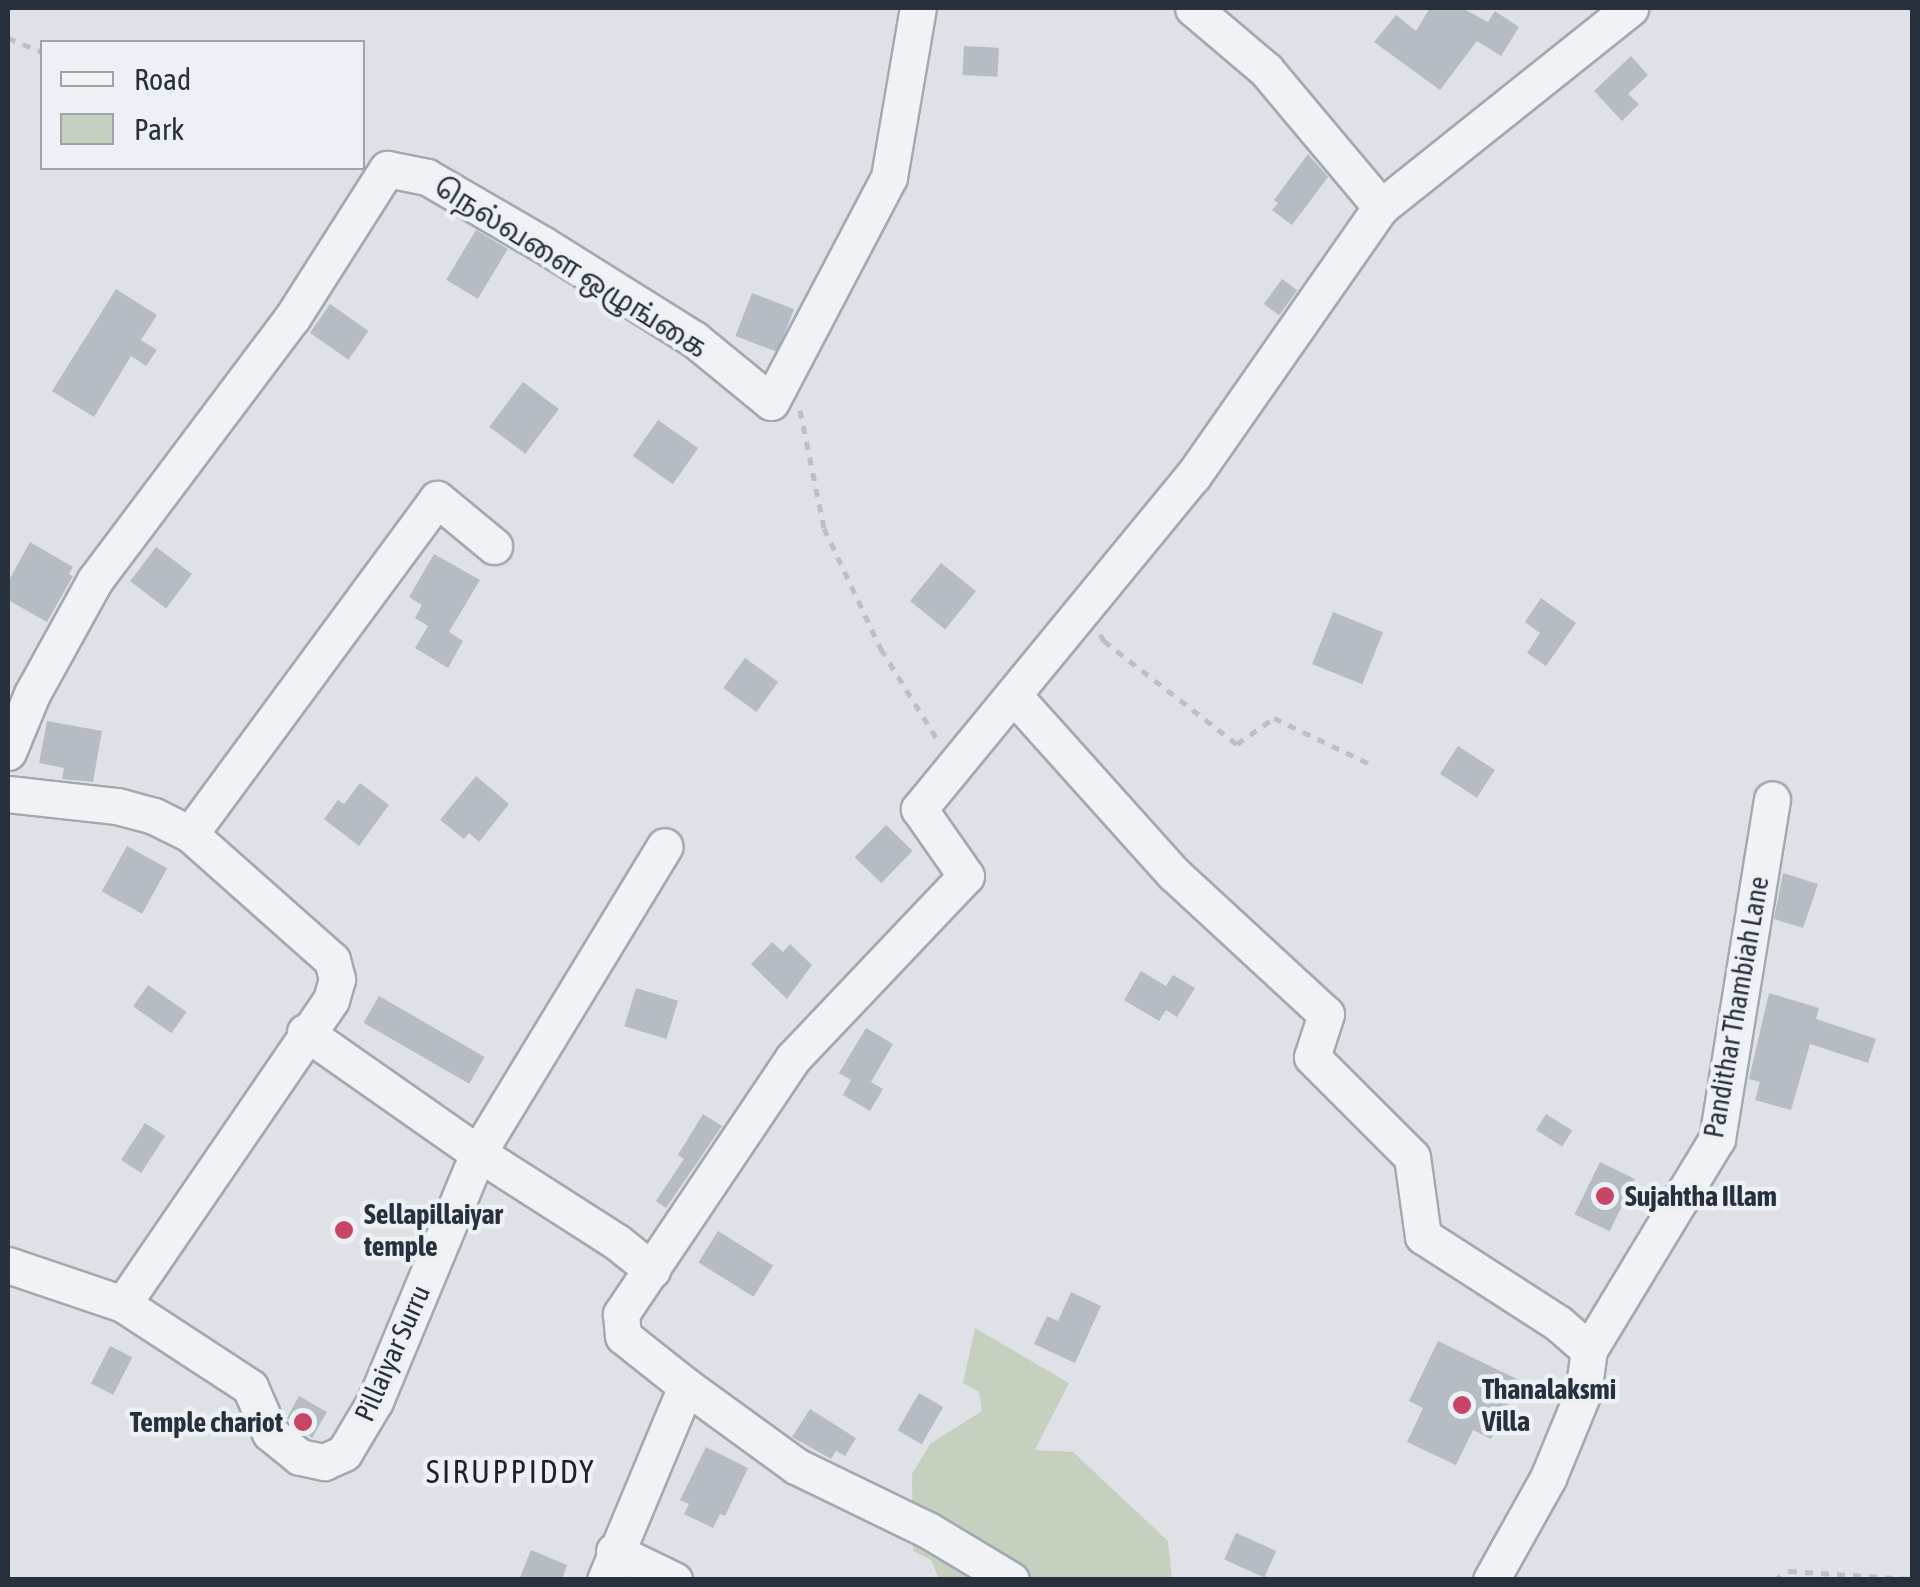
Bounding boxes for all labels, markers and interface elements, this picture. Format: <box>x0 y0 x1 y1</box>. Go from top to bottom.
legend <box>40 40 365 170</box>
text: Road <box>134 62 191 96</box>
text: Park <box>134 112 184 146</box>
street label: நெல்வளை ஒழுங்கை <box>428 169 714 365</box>
street label: Pandithar Thambiah Lane <box>1696 874 1776 1140</box>
place label: Sujahtha Illam <box>1625 1179 1777 1213</box>
marker: Sujahtha Illam <box>1594 1185 1616 1207</box>
place label: Sellapillaiyar temple <box>364 1197 503 1263</box>
marker: Sellapillaiyar temple <box>333 1219 355 1241</box>
street label: Pillaiyar Surru <box>347 1280 437 1426</box>
place label: Thanalaksmi Villa <box>1482 1372 1616 1438</box>
marker: Thanalaksmi Villa <box>1451 1394 1473 1416</box>
place label: Temple chariot <box>130 1405 283 1439</box>
marker: Temple chariot <box>292 1411 314 1433</box>
district label: SIRUPPIDDY <box>426 1453 596 1491</box>

